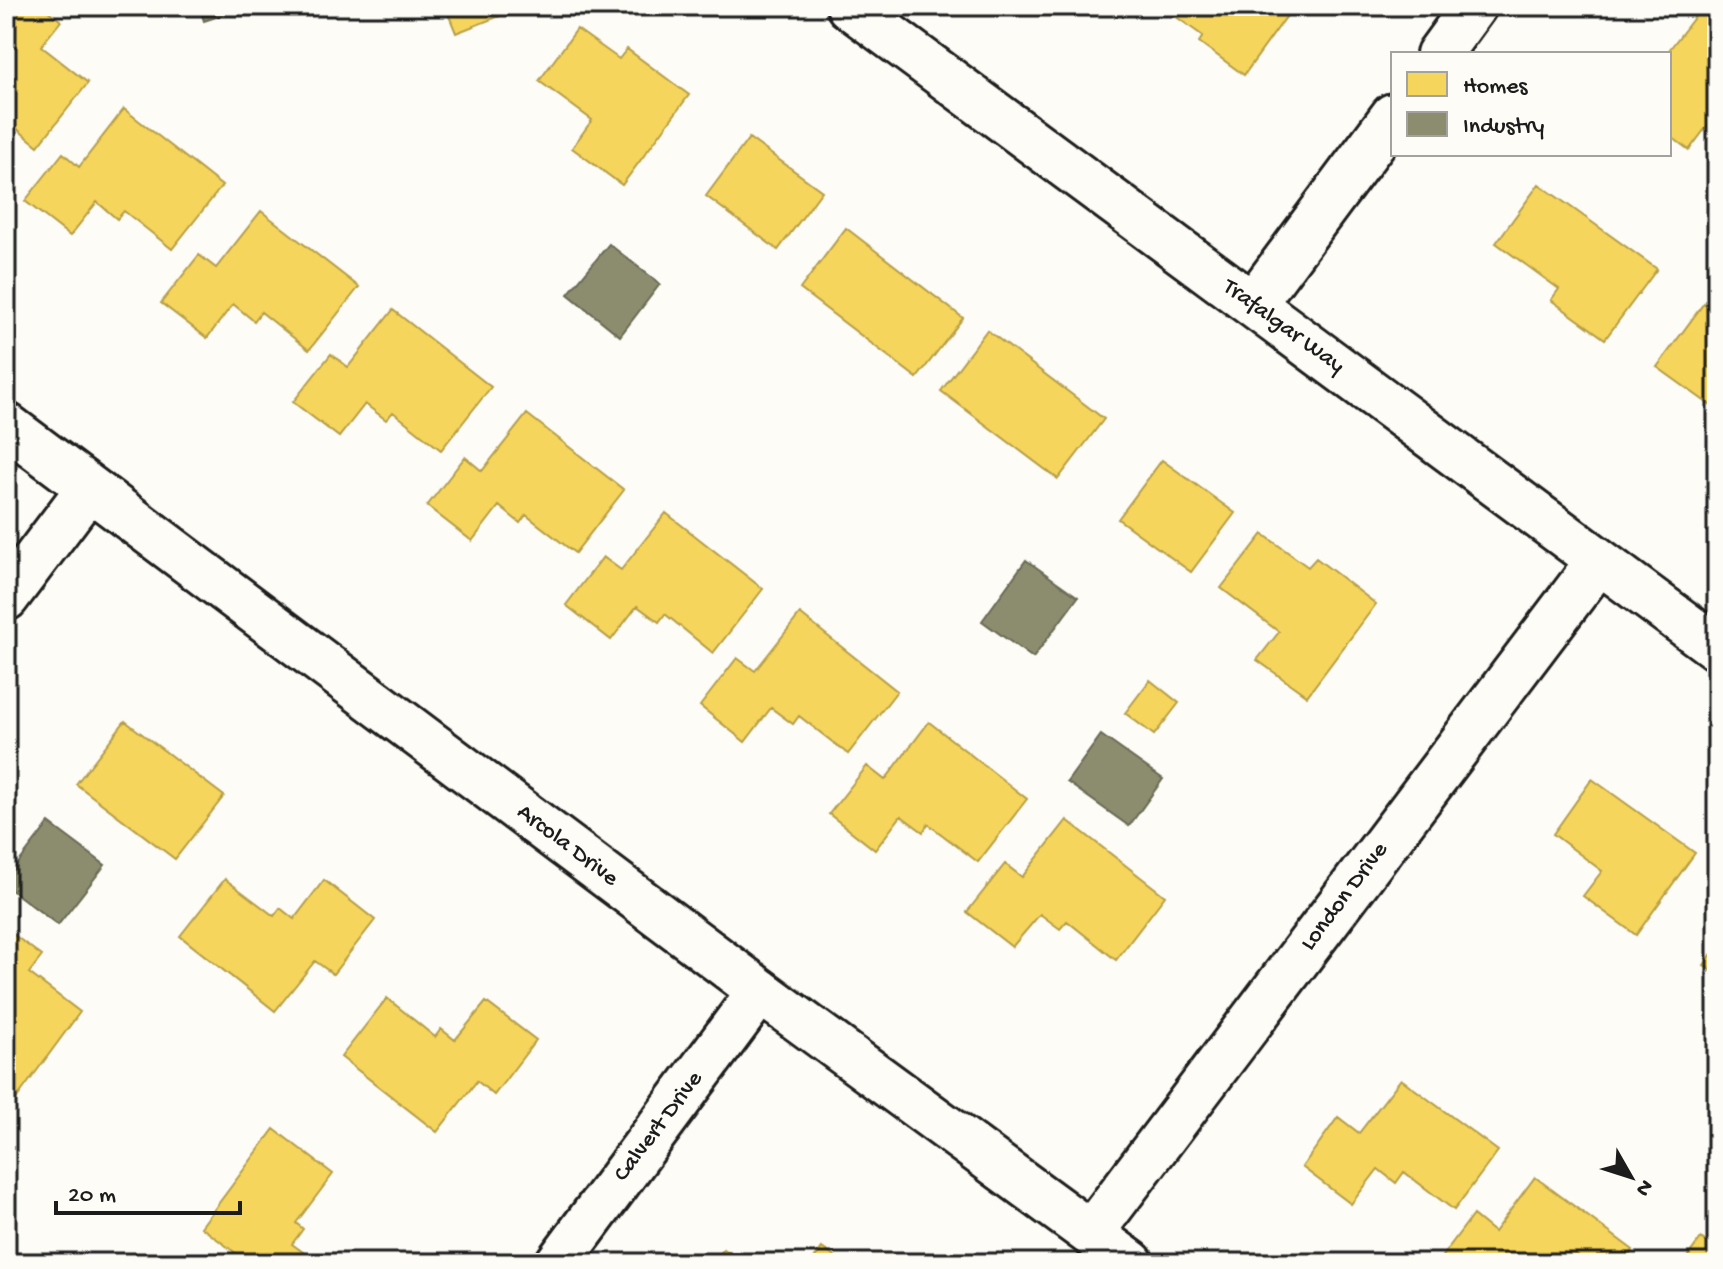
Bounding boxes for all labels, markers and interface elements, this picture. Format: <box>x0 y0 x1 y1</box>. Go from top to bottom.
legend <box>1391 52 1671 156</box>
text: Homes <box>1463 73 1529 102</box>
text: Industry <box>1463 113 1545 142</box>
street label: Trafalgar Way <box>1215 272 1350 381</box>
street label: Arcola Drive <box>510 798 624 894</box>
street label: London Drive <box>1295 836 1396 957</box>
street label: Calvert Drive <box>608 1066 710 1188</box>
north arrow <box>1591 1137 1671 1217</box>
scale bar <box>56 1165 240 1215</box>
text: N <box>1629 1173 1658 1201</box>
text: 20 m <box>68 1182 116 1211</box>

